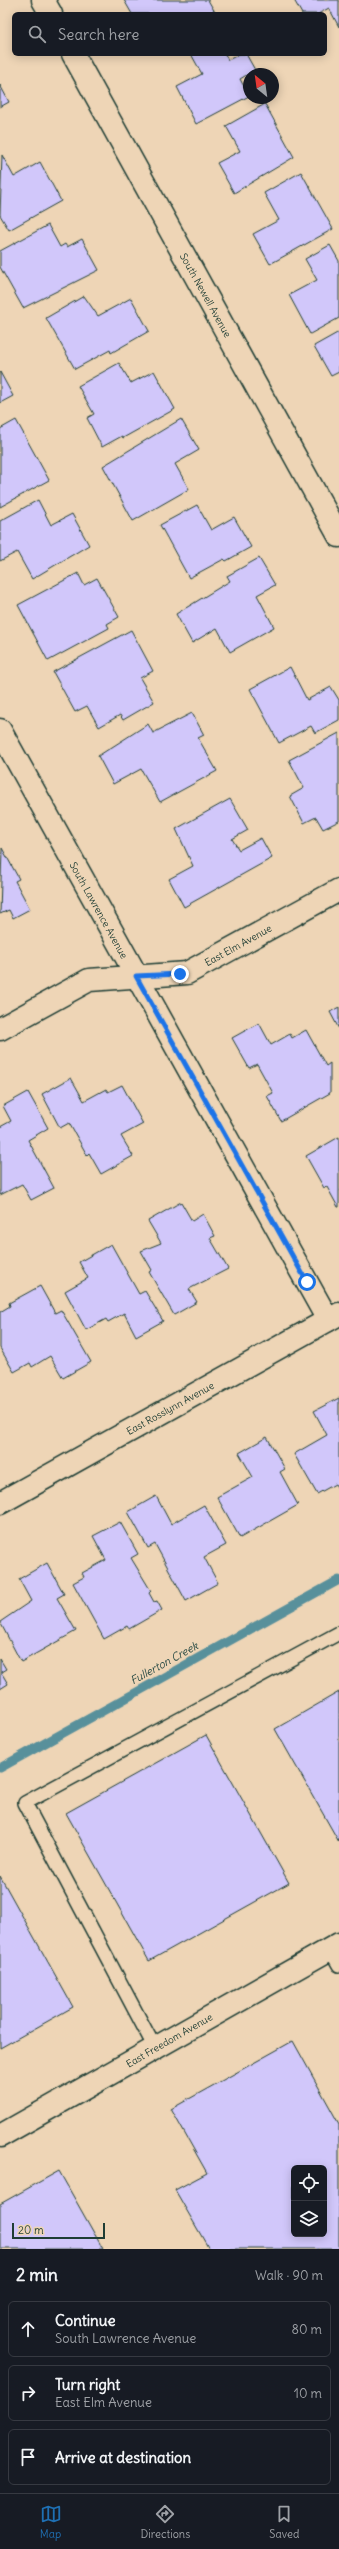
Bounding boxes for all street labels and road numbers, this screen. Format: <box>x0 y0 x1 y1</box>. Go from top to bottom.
street label: South Newell Avenue <box>177 251 234 340</box>
street label: South Lawrence Avenue <box>67 860 131 961</box>
street label: East Elm Avenue <box>202 922 274 969</box>
street label: East Rosslynn Avenue <box>124 1379 216 1438</box>
street label: East Freedom Avenue <box>124 2010 215 2070</box>

